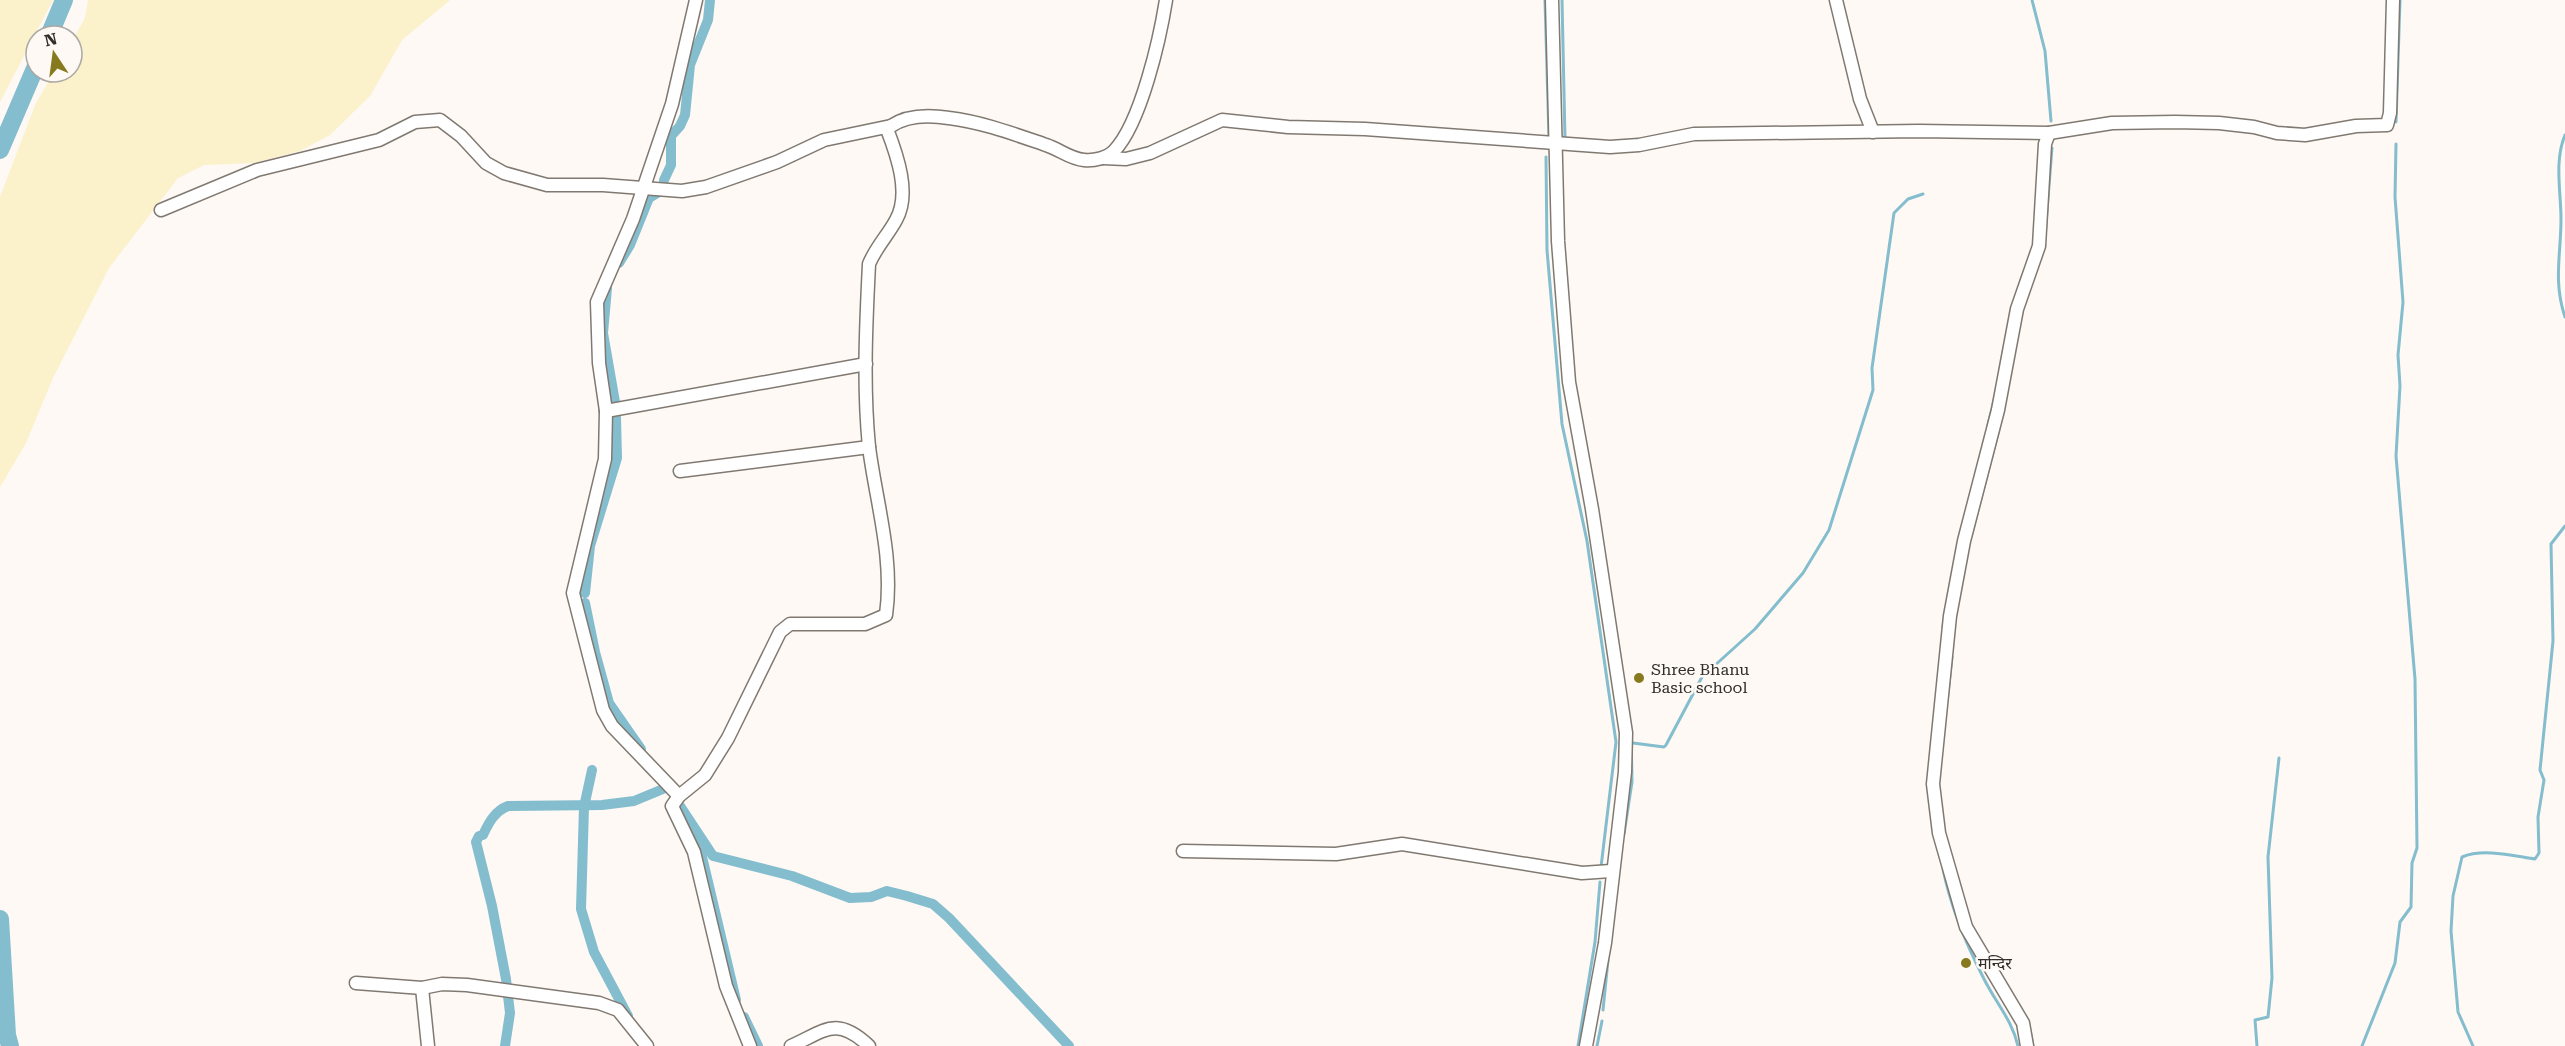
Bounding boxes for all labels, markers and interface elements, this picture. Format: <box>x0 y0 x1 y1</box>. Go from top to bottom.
north arrow <box>24 24 84 84</box>
text: N <box>43 29 59 51</box>
place label: Shree Bhanu Basic school <box>1651 660 1749 697</box>
marker: Shree Bhanu Basic school <box>1632 671 1646 685</box>
place label: मन्दिर <box>1978 954 2012 973</box>
marker: मन्दिर <box>1959 956 1973 970</box>

